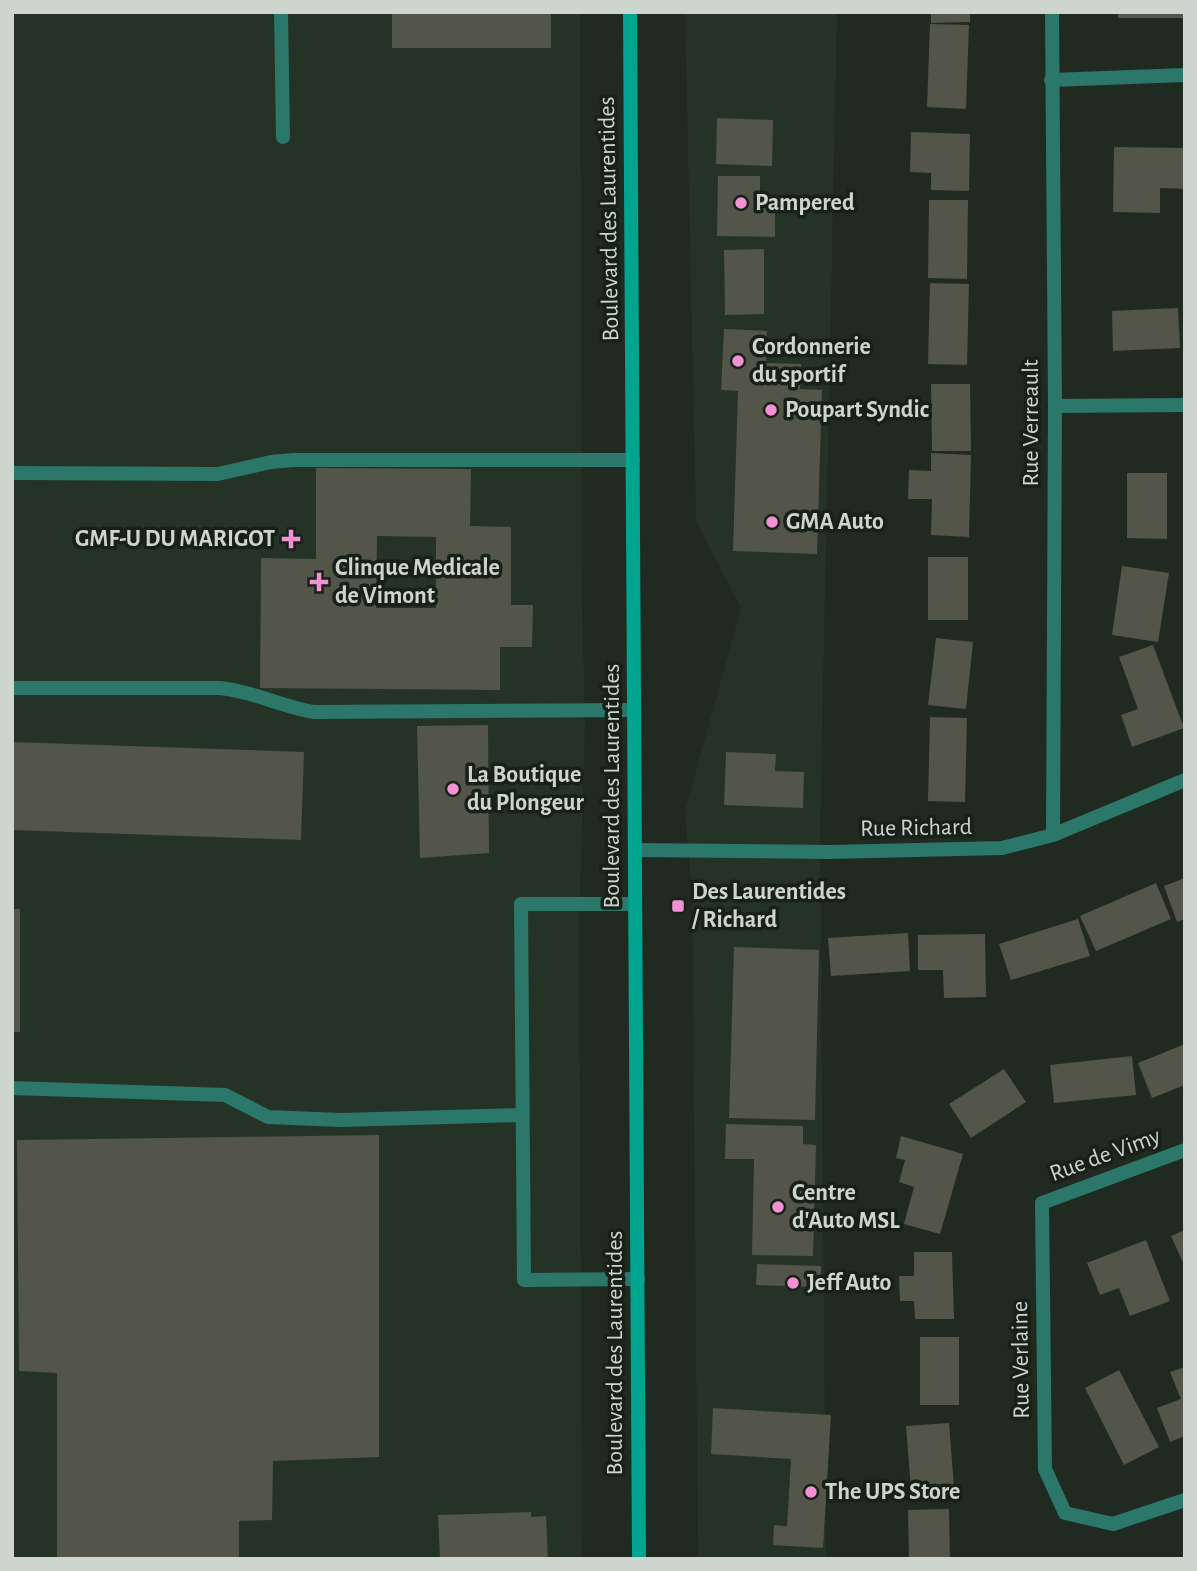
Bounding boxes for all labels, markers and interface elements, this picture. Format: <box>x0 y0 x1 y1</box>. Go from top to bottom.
street label: Boulevard des Laurentides <box>595 96 623 342</box>
place label: Pampered <box>755 191 855 215</box>
marker: Pampered <box>733 195 749 211</box>
place label: Cordonnerie du sportif <box>752 335 871 387</box>
marker: Cordonnerie du sportif <box>730 353 746 369</box>
street label: Rue Verreault <box>1019 359 1043 487</box>
place label: Poupart Syndic <box>785 398 929 422</box>
marker: Poupart Syndic <box>763 402 779 418</box>
place label: GMA Auto <box>786 510 884 534</box>
marker: GMA Auto <box>764 514 780 530</box>
place label: GMF-U DU MARIGOT <box>75 527 275 551</box>
marker: GMF-U DU MARIGOT <box>281 529 301 549</box>
place label: Clinque Medicale de Vimont <box>335 556 500 608</box>
marker: Clinque Medicale de Vimont <box>309 572 329 592</box>
street label: Boulevard des Laurentides <box>600 664 624 908</box>
place label: La Boutique du Plongeur <box>467 763 584 815</box>
marker: La Boutique du Plongeur <box>445 781 461 797</box>
street label: Rue Richard <box>860 815 972 841</box>
place label: Des Laurentides / Richard <box>691 880 846 932</box>
marker: Des Laurentides / Richard <box>670 898 686 914</box>
street label: Rue de Vimy <box>1046 1124 1164 1186</box>
place label: Centre d'Auto MSL <box>792 1181 900 1233</box>
marker: Centre d'Auto MSL <box>770 1199 786 1215</box>
street label: Boulevard des Laurentides <box>603 1231 627 1475</box>
place label: Jeff Auto <box>807 1271 892 1295</box>
marker: Jeff Auto <box>785 1275 801 1291</box>
street label: Rue Verlaine <box>1008 1301 1034 1419</box>
place label: The UPS Store <box>825 1480 960 1504</box>
marker: The UPS Store <box>803 1484 819 1500</box>

